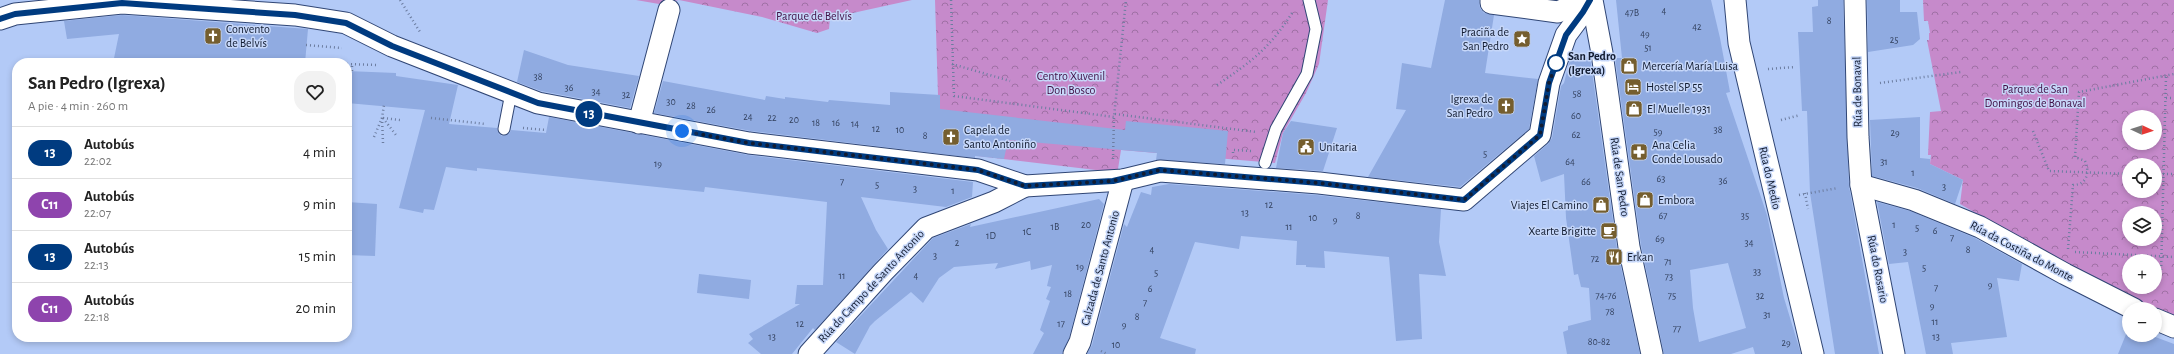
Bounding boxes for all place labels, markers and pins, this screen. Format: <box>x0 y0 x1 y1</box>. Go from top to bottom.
place label: Convento de Belvís <box>226 23 270 49</box>
church icon: Convento de Belvís <box>203 26 223 46</box>
place label: Praciña de San Pedro <box>1461 26 1509 52</box>
place icon: Praciña de San Pedro <box>1512 29 1532 49</box>
place label: San Pedro (Igrexa) <box>1568 50 1616 77</box>
marker: San Pedro (Igrexa) <box>1547 54 1565 72</box>
shop icon: Mercería María Luisa <box>1619 56 1639 76</box>
place label: Mercería María Luisa <box>1642 60 1739 72</box>
hotel icon: Hostel SP 55 <box>1623 77 1643 97</box>
place label: Hostel SP 55 <box>1646 81 1702 93</box>
place label: Igrexa de San Pedro <box>1447 93 1493 119</box>
church icon: Igrexa de San Pedro <box>1496 96 1516 116</box>
shop icon: El Muelle 1931 <box>1624 99 1644 119</box>
place label: El Muelle 1931 <box>1647 103 1711 115</box>
place label: Capela de Santo Antoniño <box>964 124 1036 150</box>
church icon: Capela de Santo Antoniño <box>941 127 961 147</box>
public building icon: Unitaria <box>1296 137 1316 157</box>
place label: Ana Celia Conde Lousado <box>1652 139 1723 165</box>
place label: Unitaria <box>1319 141 1357 153</box>
pharmacy icon: Ana Celia Conde Lousado <box>1629 142 1649 162</box>
shop icon: Embora <box>1635 190 1655 210</box>
place label: Embora <box>1658 194 1695 206</box>
shop icon: Viajes El Camino <box>1591 195 1611 215</box>
place label: Viajes El Camino <box>1511 199 1588 212</box>
cafe icon: Xearte Brigitte <box>1599 221 1619 241</box>
place label: Xearte Brigitte <box>1528 225 1596 237</box>
restaurant icon: Erkan <box>1604 247 1624 267</box>
place label: Erkan <box>1627 251 1653 263</box>

